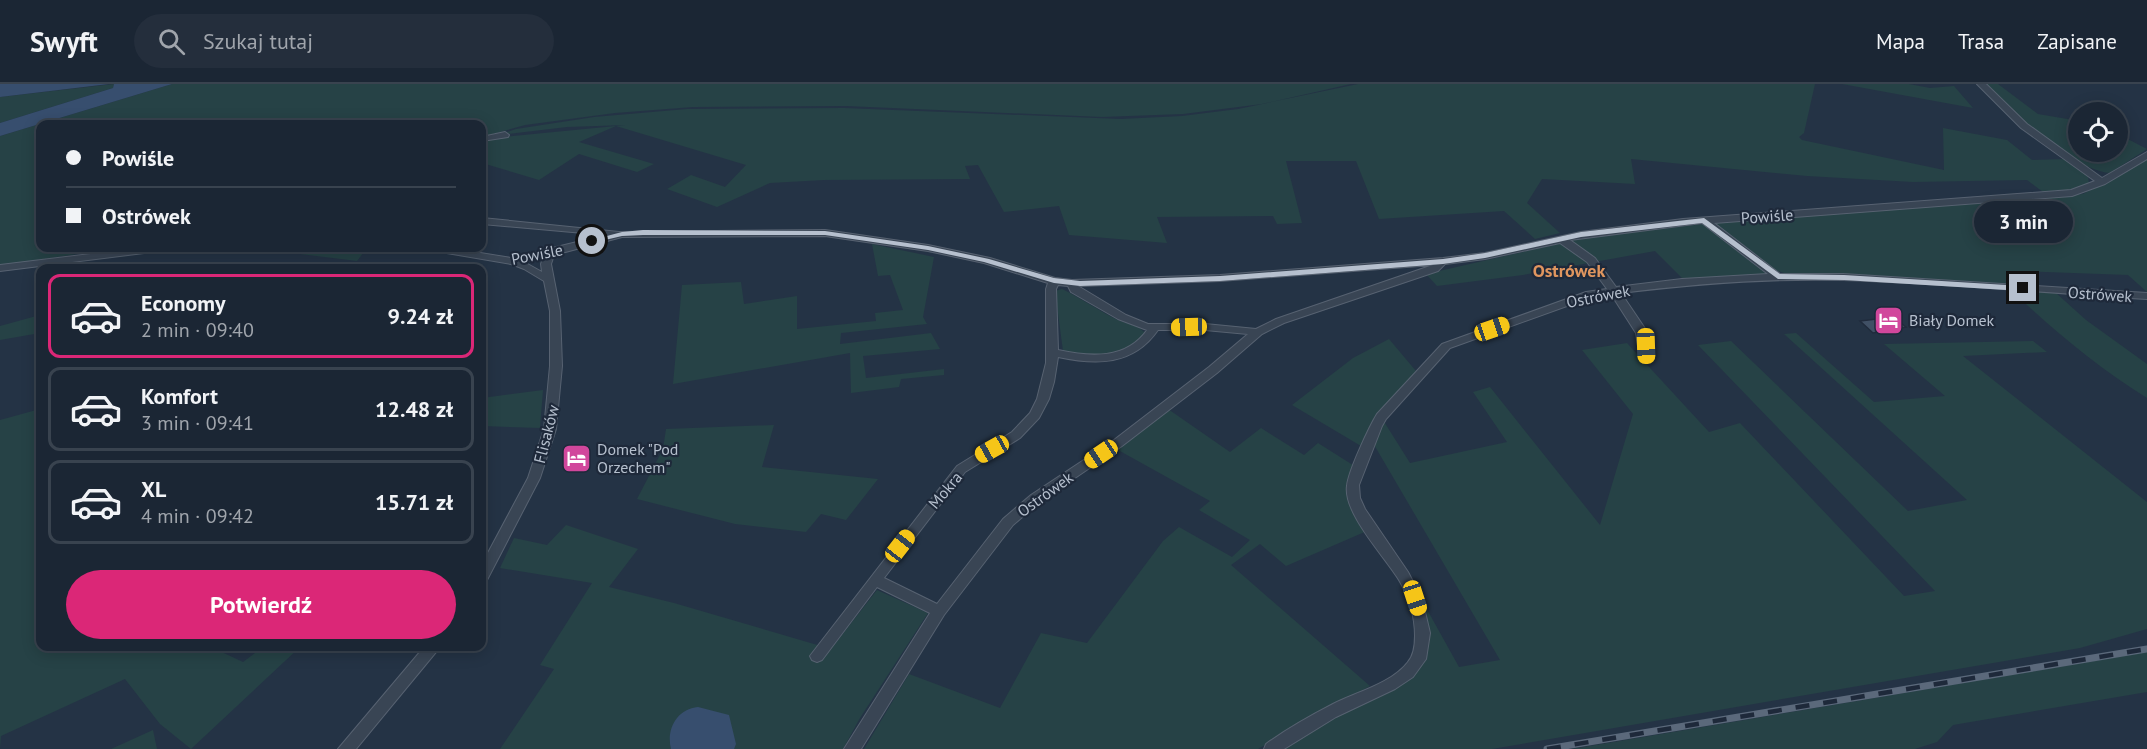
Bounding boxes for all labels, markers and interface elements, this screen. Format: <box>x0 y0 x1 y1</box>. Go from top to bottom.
search box <box>134 14 554 68</box>
text: Swyft <box>30 23 98 60</box>
icon: search <box>155 25 188 58</box>
text: Szukaj tutaj <box>203 27 313 55</box>
text: Mapa <box>1876 28 1925 55</box>
text: Trasa <box>1958 28 2004 55</box>
text: Zapisane <box>2037 28 2117 55</box>
map controls <box>2068 102 2128 162</box>
button: locate <box>2068 102 2128 162</box>
text: Powiśle <box>102 144 174 172</box>
callout: 3 min <box>1974 201 2072 243</box>
text: Ostrówek <box>102 202 191 230</box>
street label: Powiśle <box>1740 204 1794 228</box>
text: 3 min <box>1999 209 2048 235</box>
route start <box>578 227 605 254</box>
street label: Powiśle <box>509 239 565 269</box>
district label: Ostrówek <box>1533 259 1605 282</box>
route end <box>2009 274 2036 301</box>
street label: Ostrówek <box>1565 280 1632 312</box>
street label: Ostrówek <box>2067 282 2133 306</box>
icon: car <box>69 289 123 343</box>
text: Economy <box>141 289 225 317</box>
text: 9.24 zł <box>388 302 453 330</box>
hotel icon: Biały Domek <box>1872 304 1904 336</box>
place label: Biały Domek <box>1909 310 1995 330</box>
car <box>1472 315 1512 343</box>
text: 2 min · 09:40 <box>141 317 254 343</box>
car <box>1171 317 1207 337</box>
car <box>1636 328 1656 364</box>
icon: car <box>69 382 123 436</box>
text: Komfort <box>141 382 218 410</box>
text: 12.48 zł <box>375 395 453 423</box>
street label: Flisaków <box>529 402 563 465</box>
text: 3 min · 09:41 <box>141 410 254 436</box>
car <box>972 432 1012 466</box>
car <box>1081 436 1121 472</box>
place label: Domek "Pod Orzechem" <box>597 439 678 477</box>
hotel icon: Domek "Pod Orzechem" <box>560 442 592 474</box>
street label: Mokra <box>924 467 966 513</box>
street label: Ostrówek <box>1013 467 1077 521</box>
icon: car <box>69 475 123 529</box>
text: XL <box>141 475 166 503</box>
text: 15.71 zł <box>375 488 453 516</box>
text: 4 min · 09:42 <box>141 503 254 529</box>
car <box>882 526 918 566</box>
button: Potwierdź <box>66 570 456 639</box>
car <box>1401 578 1429 618</box>

